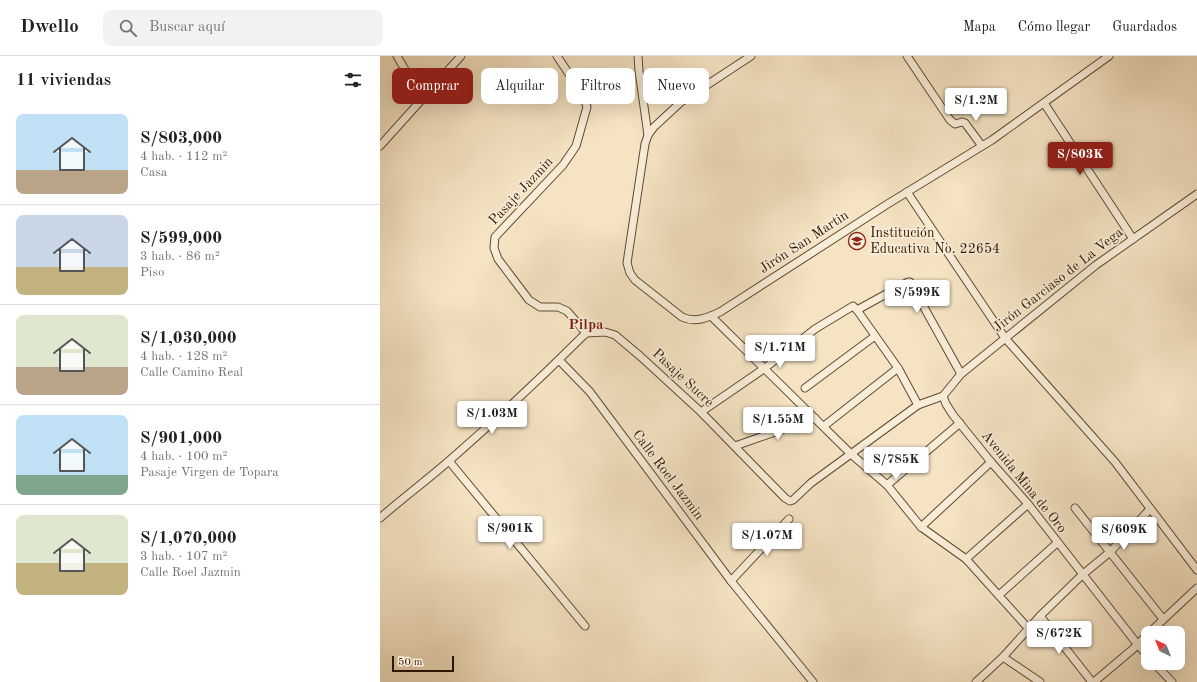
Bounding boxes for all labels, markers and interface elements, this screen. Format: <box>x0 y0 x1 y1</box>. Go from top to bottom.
search box <box>103 10 383 46</box>
icon: search <box>117 17 139 39</box>
text: Dwello <box>20 18 79 37</box>
text: Buscar aquí <box>149 20 225 35</box>
text: Mapa <box>963 20 996 34</box>
text: Cómo llegar <box>1018 20 1090 34</box>
text: Guardados <box>1112 20 1177 34</box>
chip: Comprar <box>392 68 473 104</box>
chip: Alquilar <box>481 68 558 104</box>
chip: Filtros <box>566 68 635 104</box>
chip: Nuevo <box>643 68 709 104</box>
icon: filters <box>342 69 364 91</box>
text: 11 viviendas <box>16 72 111 89</box>
pin: S/1.2M <box>943 88 1009 122</box>
text: S/1.2M <box>954 94 998 107</box>
icon: home <box>48 130 96 178</box>
text: S/803,000 <box>140 130 222 147</box>
pin: S/803K <box>1047 142 1113 176</box>
text: S/803K <box>1057 148 1103 161</box>
text: 4 hab. · 112 m² <box>140 150 227 163</box>
street label: Pasaje Jazmin <box>486 154 556 227</box>
text: Casa <box>140 166 167 179</box>
street label: Jirón San Martin <box>757 208 851 276</box>
street label: Jirón Garciaso de La Vega <box>991 225 1126 335</box>
place label: Institución Educativa No. 22654 <box>870 226 1000 256</box>
text: S/599,000 <box>140 230 222 247</box>
icon: home <box>48 231 96 279</box>
school or university icon: Institución Educativa No. 22654 <box>847 231 867 251</box>
text: 3 hab. · 86 m² <box>140 250 220 263</box>
text: Piso <box>140 266 164 279</box>
pin: S/599K <box>884 280 950 314</box>
text: S/599K <box>894 286 940 299</box>
district label: Pilpa <box>568 318 604 333</box>
text: S/1,030,000 <box>140 330 237 347</box>
icon: home <box>48 331 96 379</box>
pin: S/1.71M <box>743 335 817 369</box>
text: S/1.71M <box>754 341 806 354</box>
street label: Pasaje Sucre <box>650 346 716 410</box>
text: 4 hab. · 128 m² <box>140 350 227 363</box>
text: Calle Camino Real <box>140 366 243 379</box>
pin: S/1.03M <box>455 401 529 435</box>
text: S/1.03M <box>466 407 518 420</box>
pin: S/1.55M <box>741 407 815 441</box>
text: S/1.55M <box>752 413 804 426</box>
street label: Calle Roel Jazmin <box>630 427 706 523</box>
street label: Avenida Mina de Oro <box>979 428 1069 536</box>
text: S/901,000 <box>140 430 222 447</box>
icon: home <box>48 431 96 479</box>
pin: S/785K <box>863 447 929 481</box>
text: 4 hab. · 100 m² <box>140 450 227 463</box>
text: S/785K <box>873 453 919 466</box>
text: Pasaje Virgen de Topara <box>140 466 279 479</box>
pin: S/901K <box>477 516 543 550</box>
pin: S/609K <box>1091 517 1157 551</box>
text: S/901K <box>487 522 533 535</box>
pin: S/1.07M <box>730 523 804 557</box>
text: S/609K <box>1101 523 1147 536</box>
text: S/1.07M <box>741 529 793 542</box>
text: S/1,070,000 <box>140 530 237 547</box>
icon: home <box>48 531 96 579</box>
text: 3 hab. · 107 m² <box>140 550 227 563</box>
text: Calle Roel Jazmin <box>140 566 241 579</box>
pin: S/672K <box>1026 621 1092 655</box>
north arrow <box>1141 626 1185 670</box>
map controls <box>1141 626 1185 670</box>
text: S/672K <box>1036 627 1082 640</box>
scale bar <box>392 654 454 673</box>
text: 50 m <box>398 657 423 668</box>

